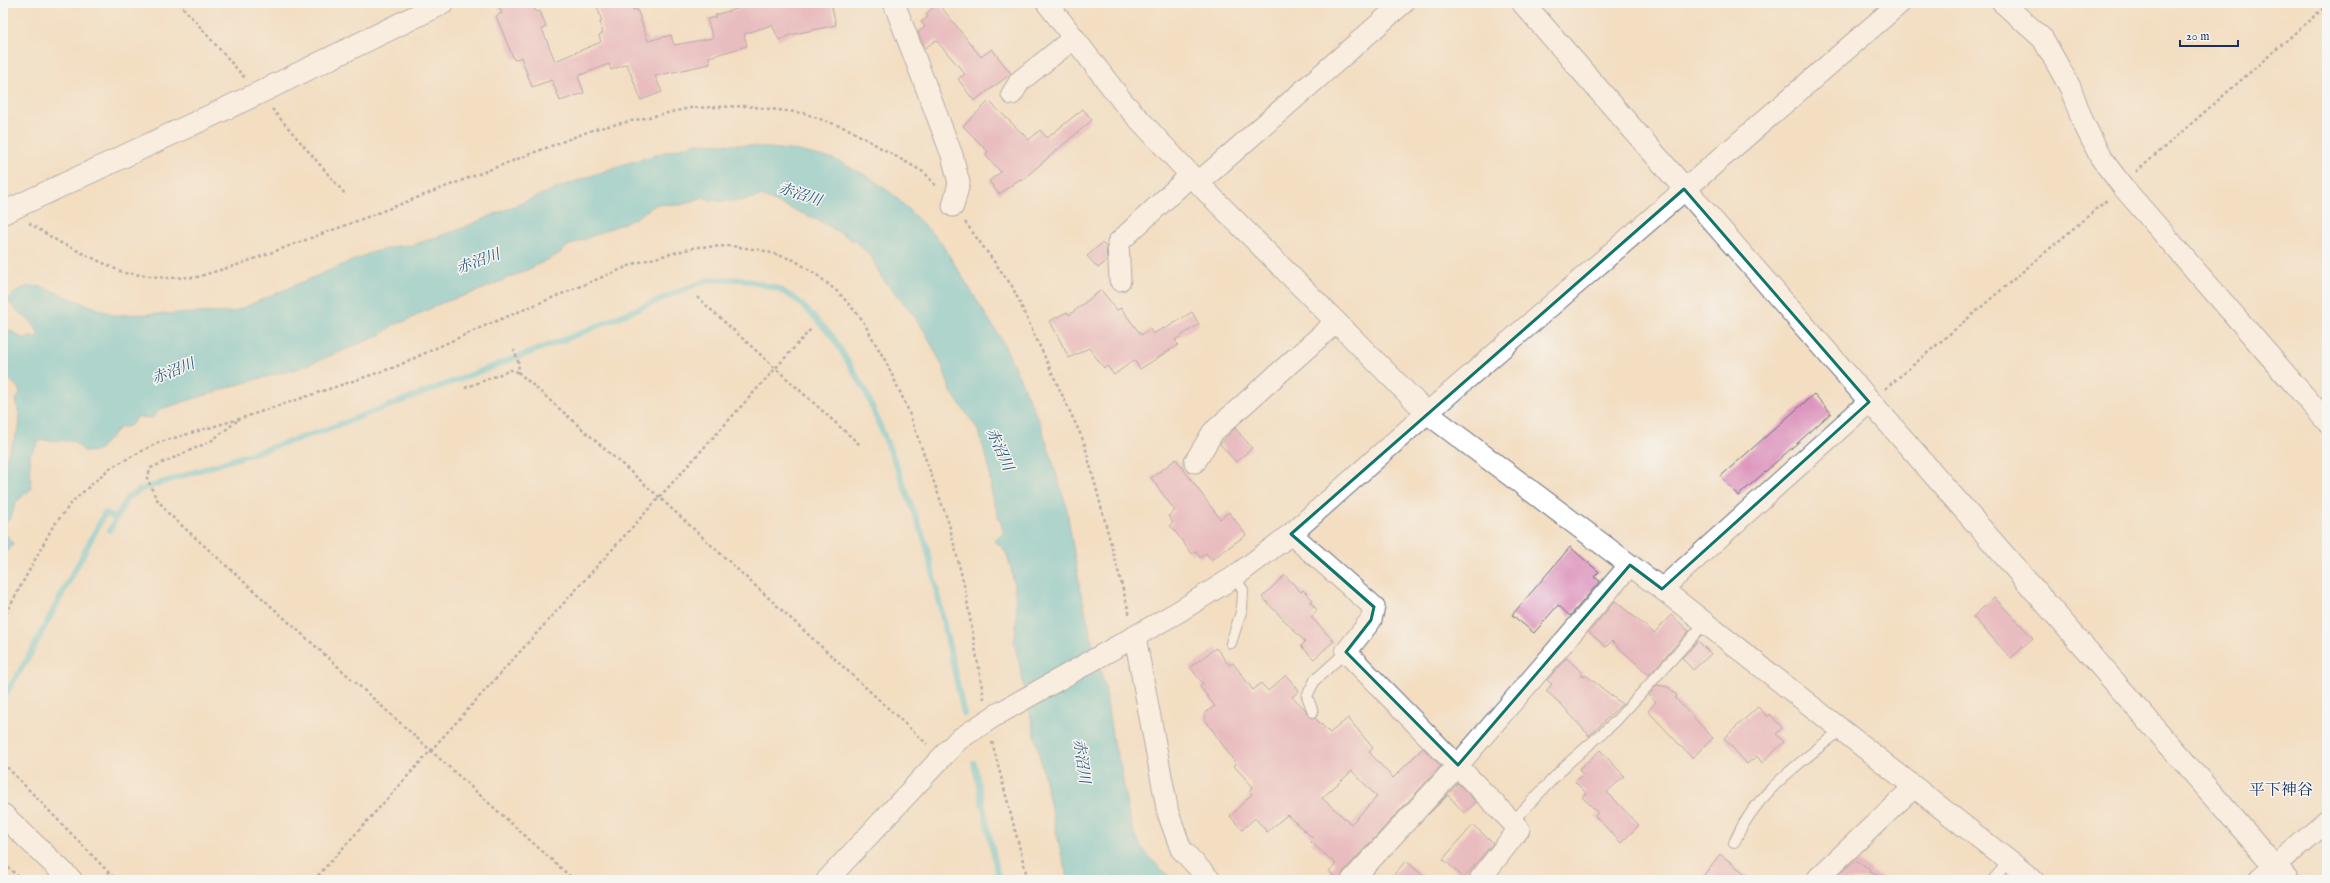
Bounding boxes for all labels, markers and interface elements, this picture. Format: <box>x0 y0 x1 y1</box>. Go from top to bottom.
scale bar <box>2180 22 2238 48</box>
text: 20 m <box>2186 29 2209 44</box>
water label: 赤沼川 <box>776 178 826 211</box>
water label: 赤沼川 <box>454 244 504 278</box>
water label: 赤沼川 <box>149 353 199 389</box>
water label: 赤沼川 <box>982 425 1018 475</box>
water label: 赤沼川 <box>1069 737 1094 787</box>
district label: 平下神谷 <box>2249 781 2313 801</box>

